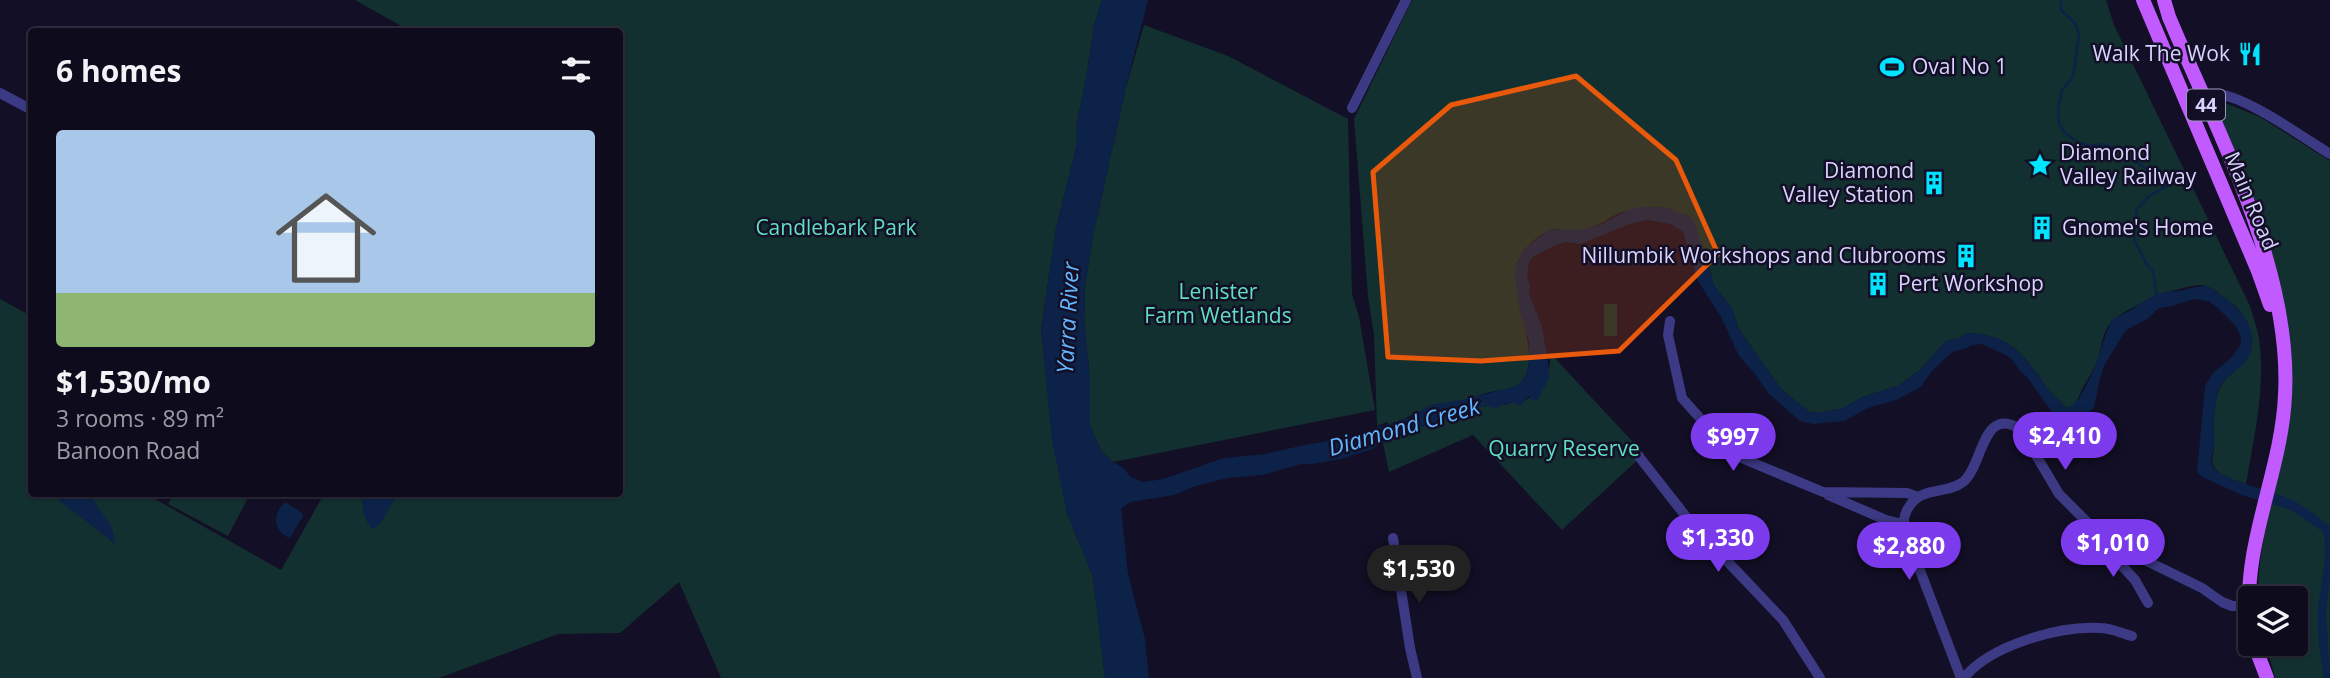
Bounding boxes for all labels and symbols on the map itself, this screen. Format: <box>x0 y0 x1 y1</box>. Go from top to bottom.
place label: Walk The Wok <box>2092 39 2230 67</box>
restaurant icon: Walk The Wok <box>2236 40 2264 68</box>
place label: Oval No 1 <box>1912 52 2007 80</box>
sports icon: Oval No 1 <box>1878 53 1906 81</box>
road number: 44 <box>2187 90 2225 120</box>
place label: Diamond Valley Railway <box>2060 138 2197 190</box>
street label: Main Road <box>2219 147 2285 254</box>
place icon: Diamond Valley Railway <box>2026 151 2054 179</box>
place label: Diamond Valley Station <box>1782 156 1914 208</box>
building icon: Diamond Valley Station <box>1920 169 1948 197</box>
park label: Candlebark Park <box>755 213 917 241</box>
place label: Gnome's Home <box>2062 213 2213 241</box>
building icon: Gnome's Home <box>2028 214 2056 242</box>
place label: Nillumbik Workshops and Clubrooms <box>1581 241 1946 269</box>
building icon: Nillumbik Workshops and Clubrooms <box>1952 242 1980 270</box>
water label: Yarra River <box>1048 260 1086 375</box>
place label: Pert Workshop <box>1898 269 2044 297</box>
building icon: Pert Workshop <box>1864 270 1892 298</box>
park label: Lenister Farm Wetlands <box>1144 277 1292 329</box>
water label: Diamond Creek <box>1324 389 1484 463</box>
pin: $2,410 <box>2008 412 2122 472</box>
pin: $997 <box>1692 414 1774 473</box>
park label: Quarry Reserve <box>1488 434 1640 462</box>
pin: $1,330 <box>1661 514 1775 574</box>
pin: $1,010 <box>2056 520 2170 579</box>
pin: $2,880 <box>1852 522 1966 582</box>
pin: $1,530 <box>1362 546 1476 605</box>

